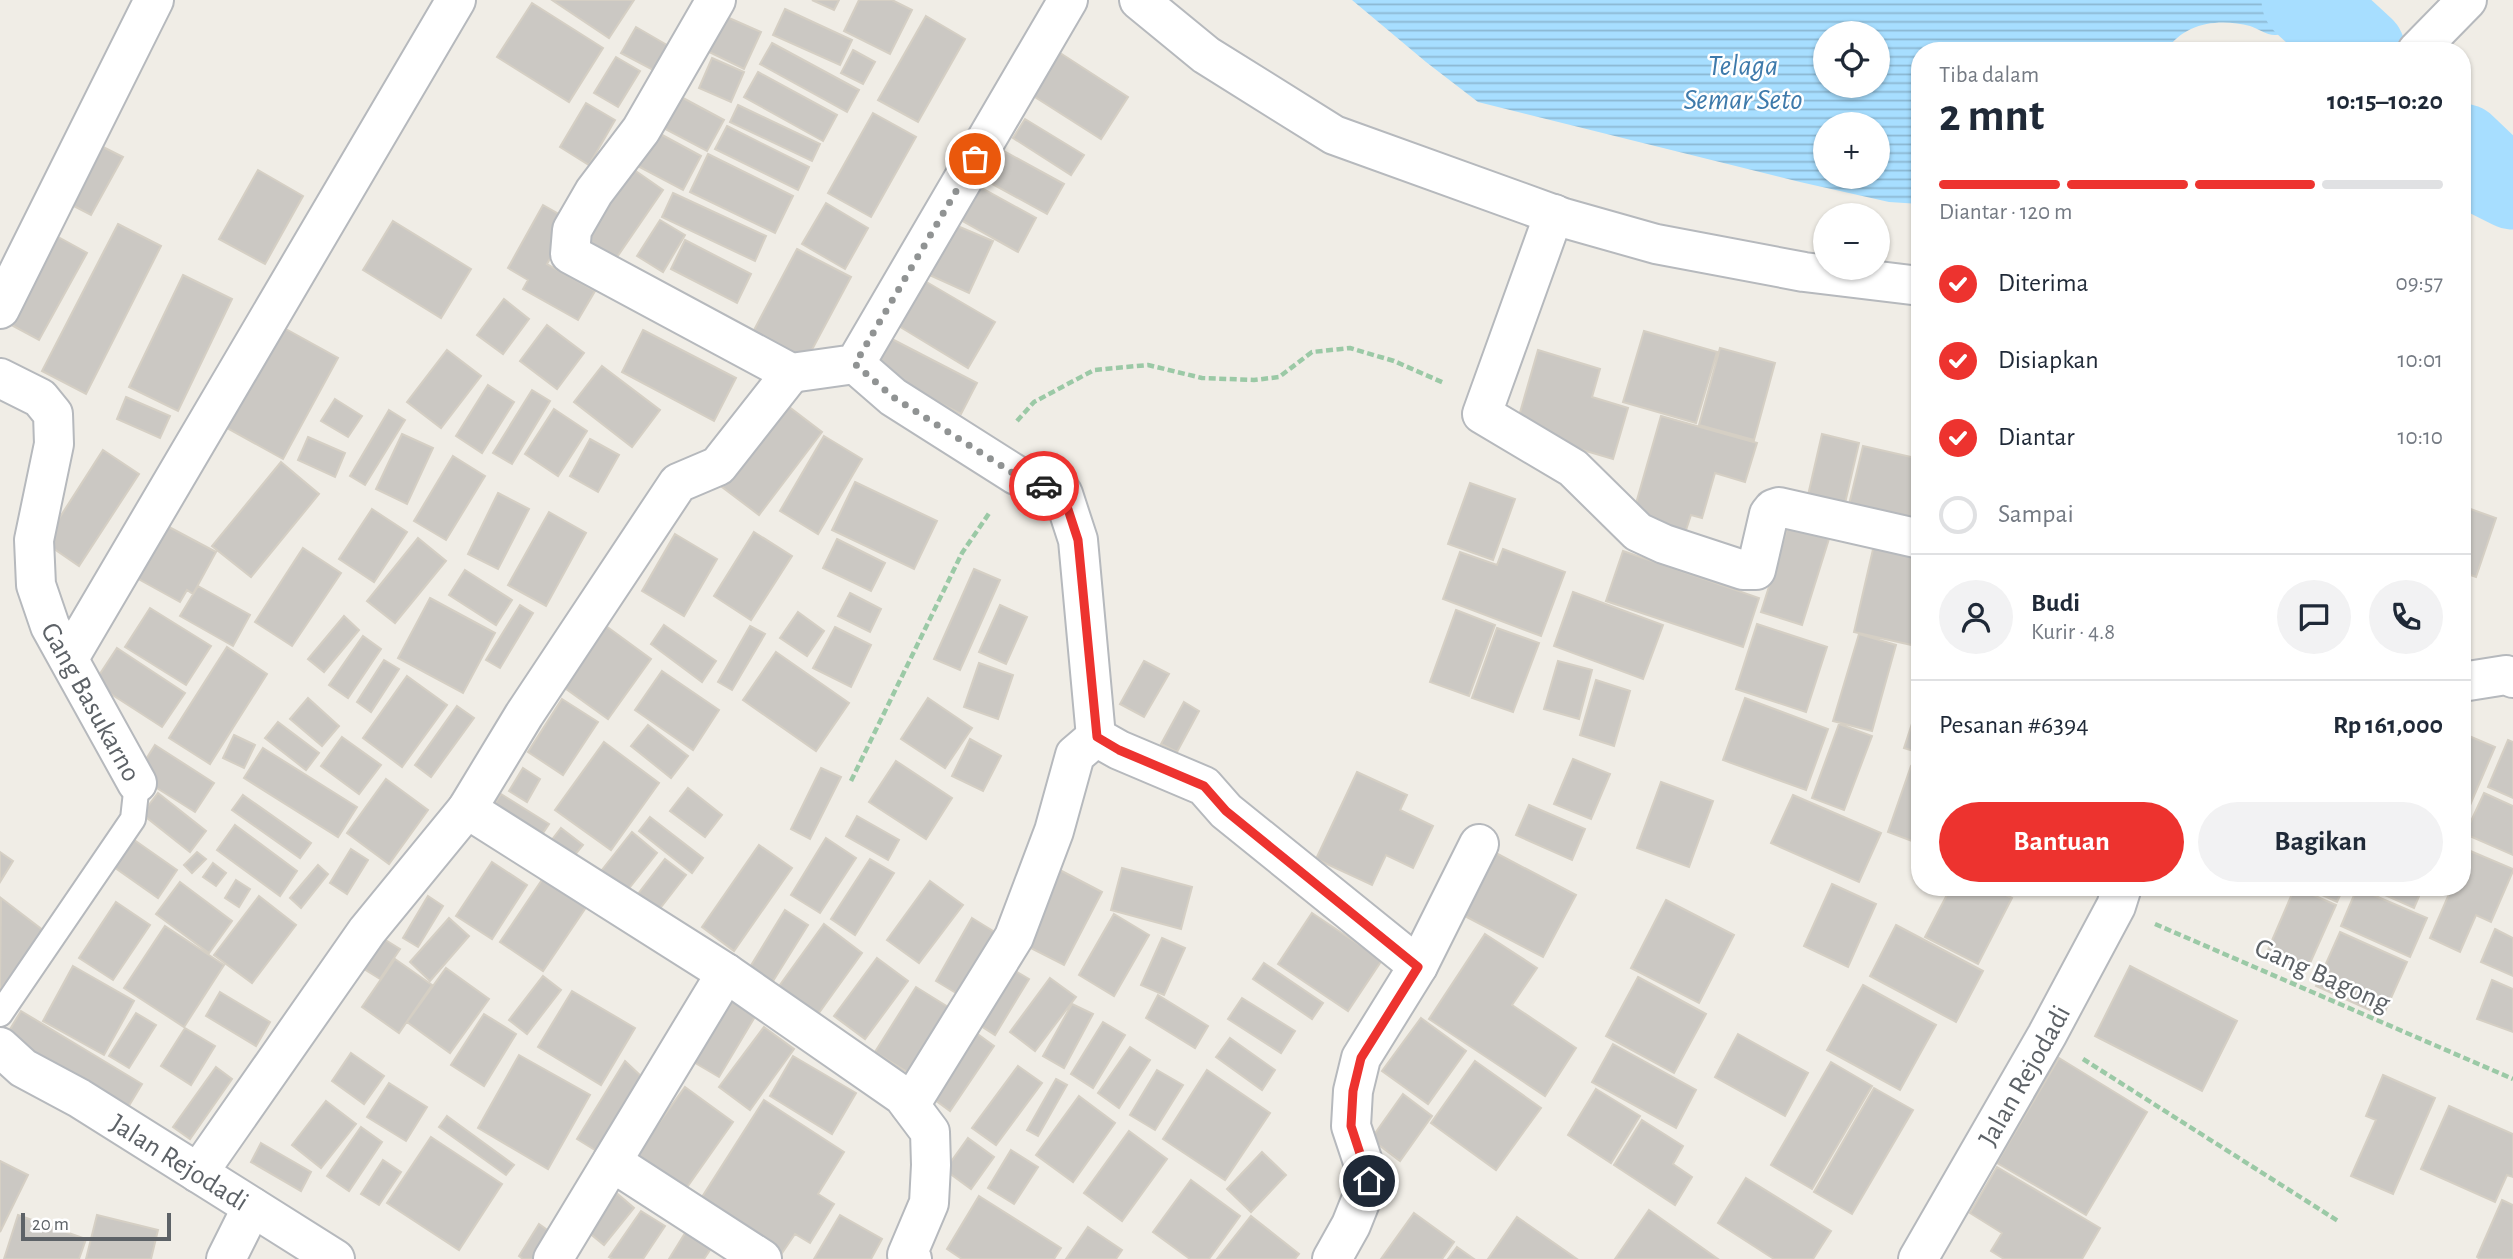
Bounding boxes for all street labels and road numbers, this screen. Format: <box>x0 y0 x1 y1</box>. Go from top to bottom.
street label: Gang Basukarno <box>35 618 145 786</box>
street label: Gang Bagong <box>2250 934 2394 1018</box>
street label: Jalan Rejodadi <box>1974 1001 2076 1151</box>
street label: Jalan Rejodadi <box>105 1110 253 1217</box>

